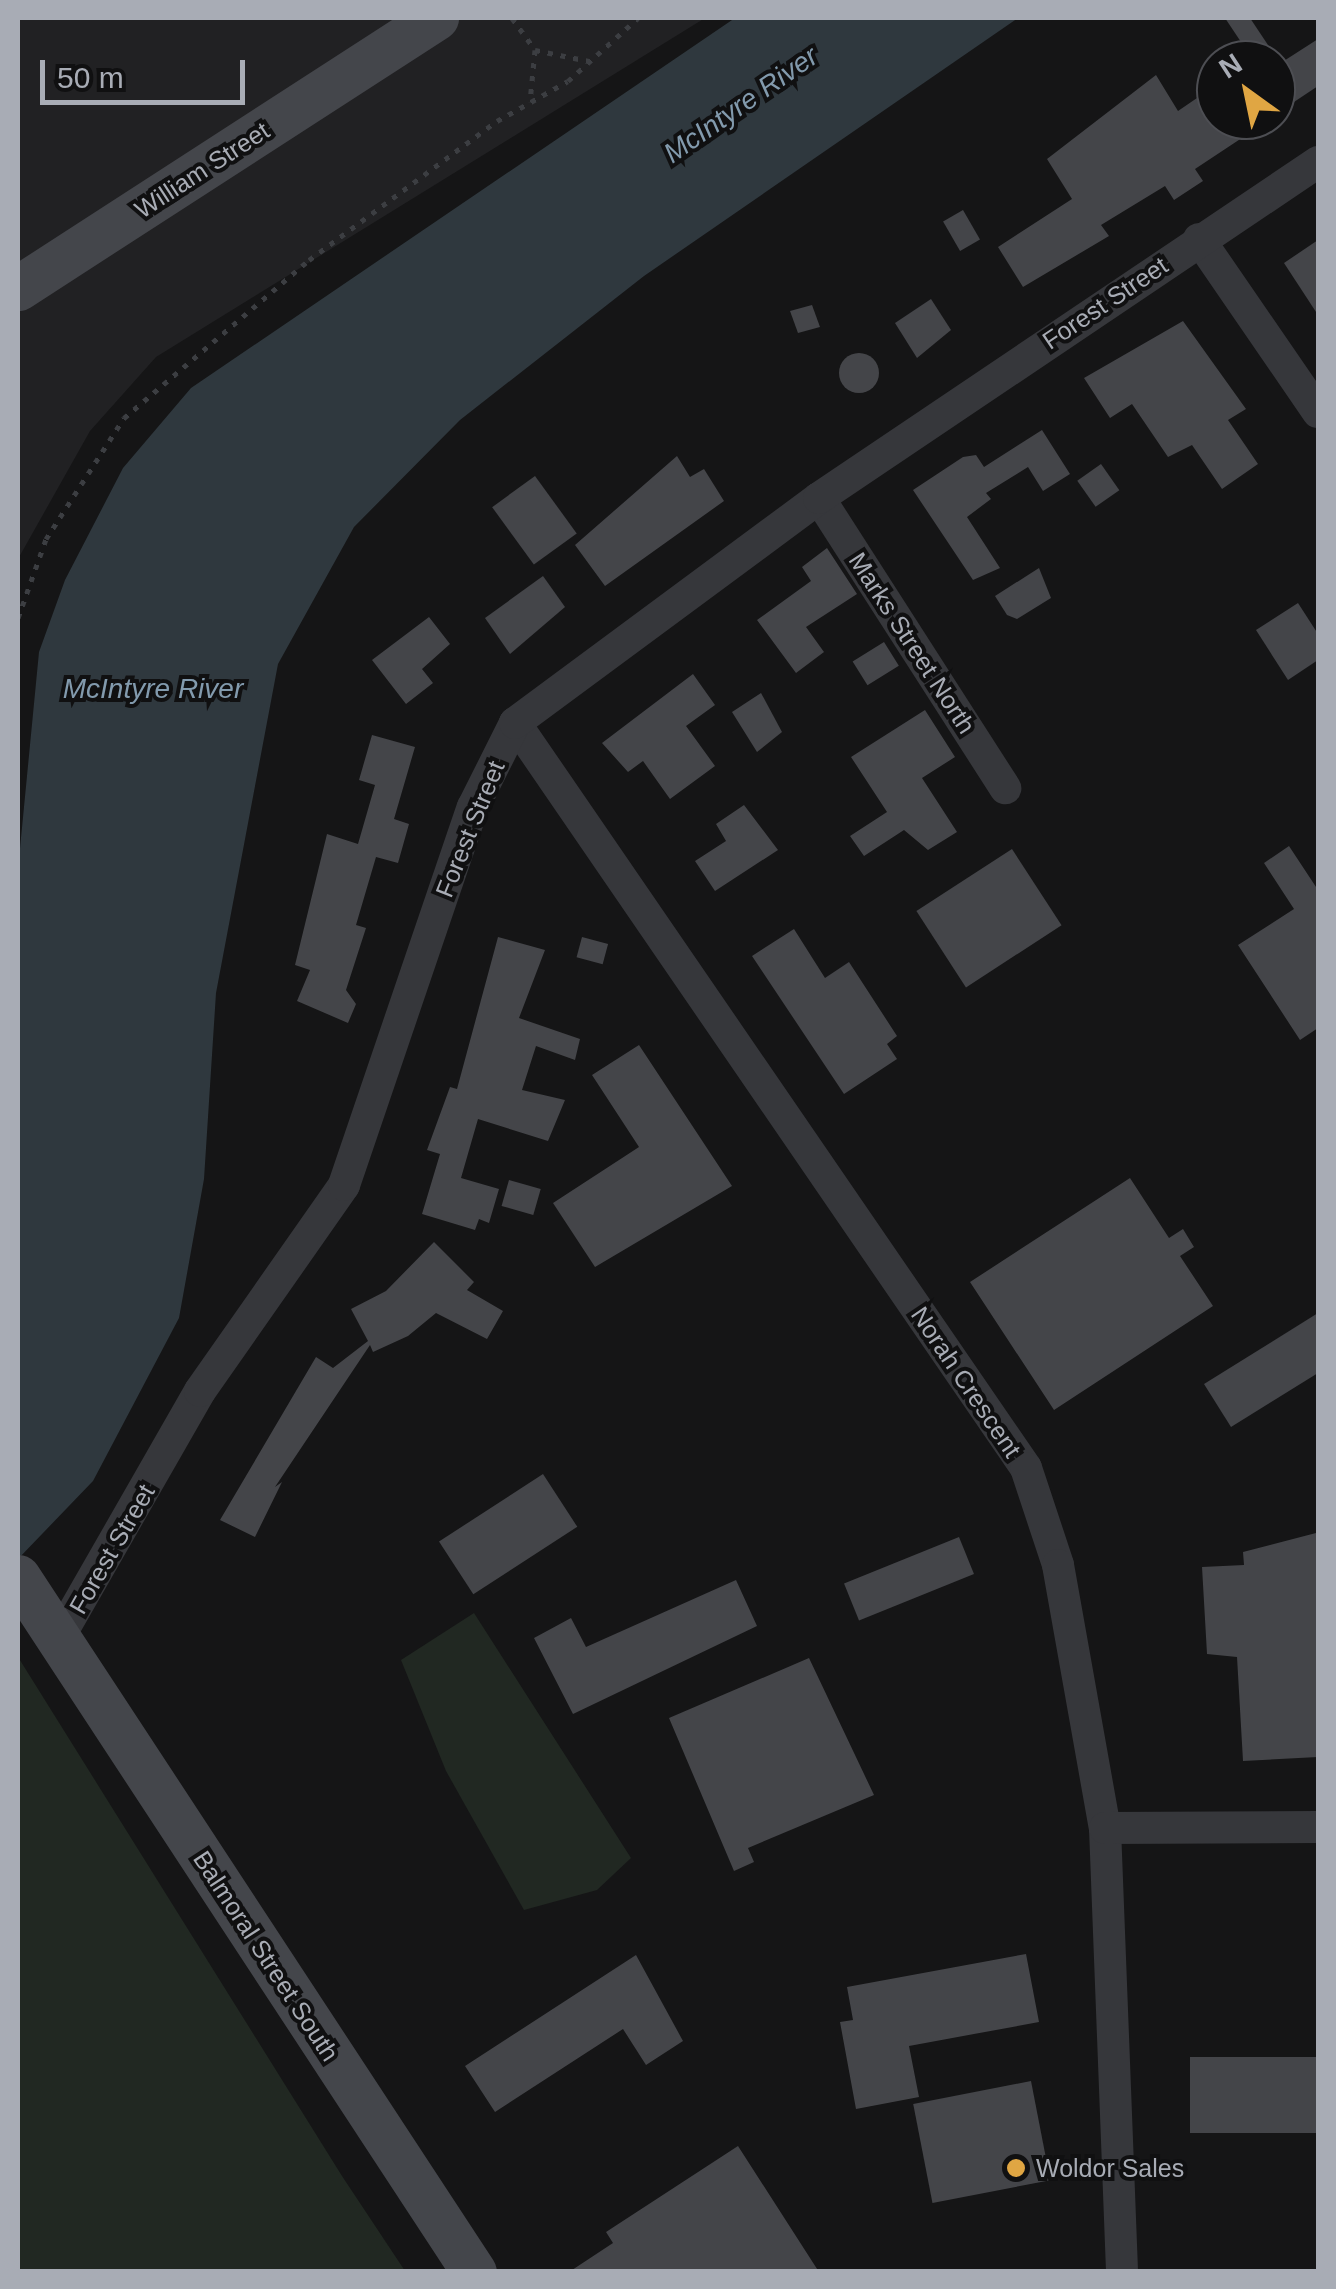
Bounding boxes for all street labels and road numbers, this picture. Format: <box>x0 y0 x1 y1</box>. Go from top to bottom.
street label: William Street <box>129 115 275 225</box>
street label: Forest Street <box>1037 250 1173 356</box>
street label: Marks Street North <box>842 547 982 739</box>
street label: Forest Street <box>429 756 511 902</box>
street label: Norah Crescent <box>905 1301 1027 1463</box>
street label: Forest Street <box>63 1479 161 1619</box>
street label: Balmoral Street South <box>187 1845 345 2067</box>

